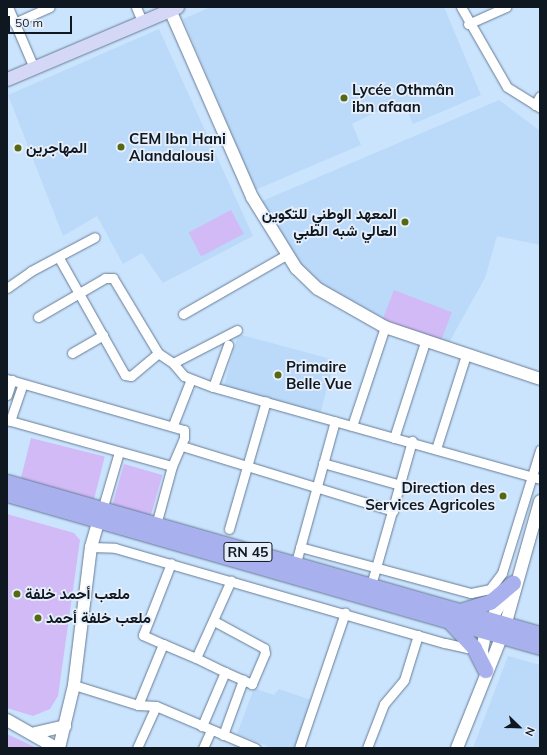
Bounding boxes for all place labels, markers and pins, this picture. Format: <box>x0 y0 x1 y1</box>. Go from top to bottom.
place label: Lycée Othmân ibn afaan <box>352 80 454 115</box>
marker: Lycée Othmân ibn afaan <box>339 93 349 103</box>
place label: CEM Ibn Hani Alandalousi <box>129 129 226 164</box>
place label: المهاجرين <box>26 139 87 157</box>
marker: CEM Ibn Hani Alandalousi <box>116 142 126 152</box>
marker: المهاجرين <box>13 143 23 153</box>
place label: المعهد الوطني للتكوين العالي شبه الطبي <box>262 204 397 239</box>
marker: المعهد الوطني للتكوين العالي شبه الطبي <box>400 217 410 227</box>
place label: Primaire Belle Vue <box>286 357 352 392</box>
marker: Primaire Belle Vue <box>273 370 283 380</box>
place label: Direction des Services Agricoles <box>365 478 495 513</box>
marker: Direction des Services Agricoles <box>498 491 508 501</box>
place label: ملعب أحمد خلفة <box>25 585 130 603</box>
marker: ملعب أحمد خلفة <box>12 589 22 599</box>
place label: ملعب خلفة أحمد <box>46 609 151 627</box>
marker: ملعب خلفة أحمد <box>33 613 43 623</box>

